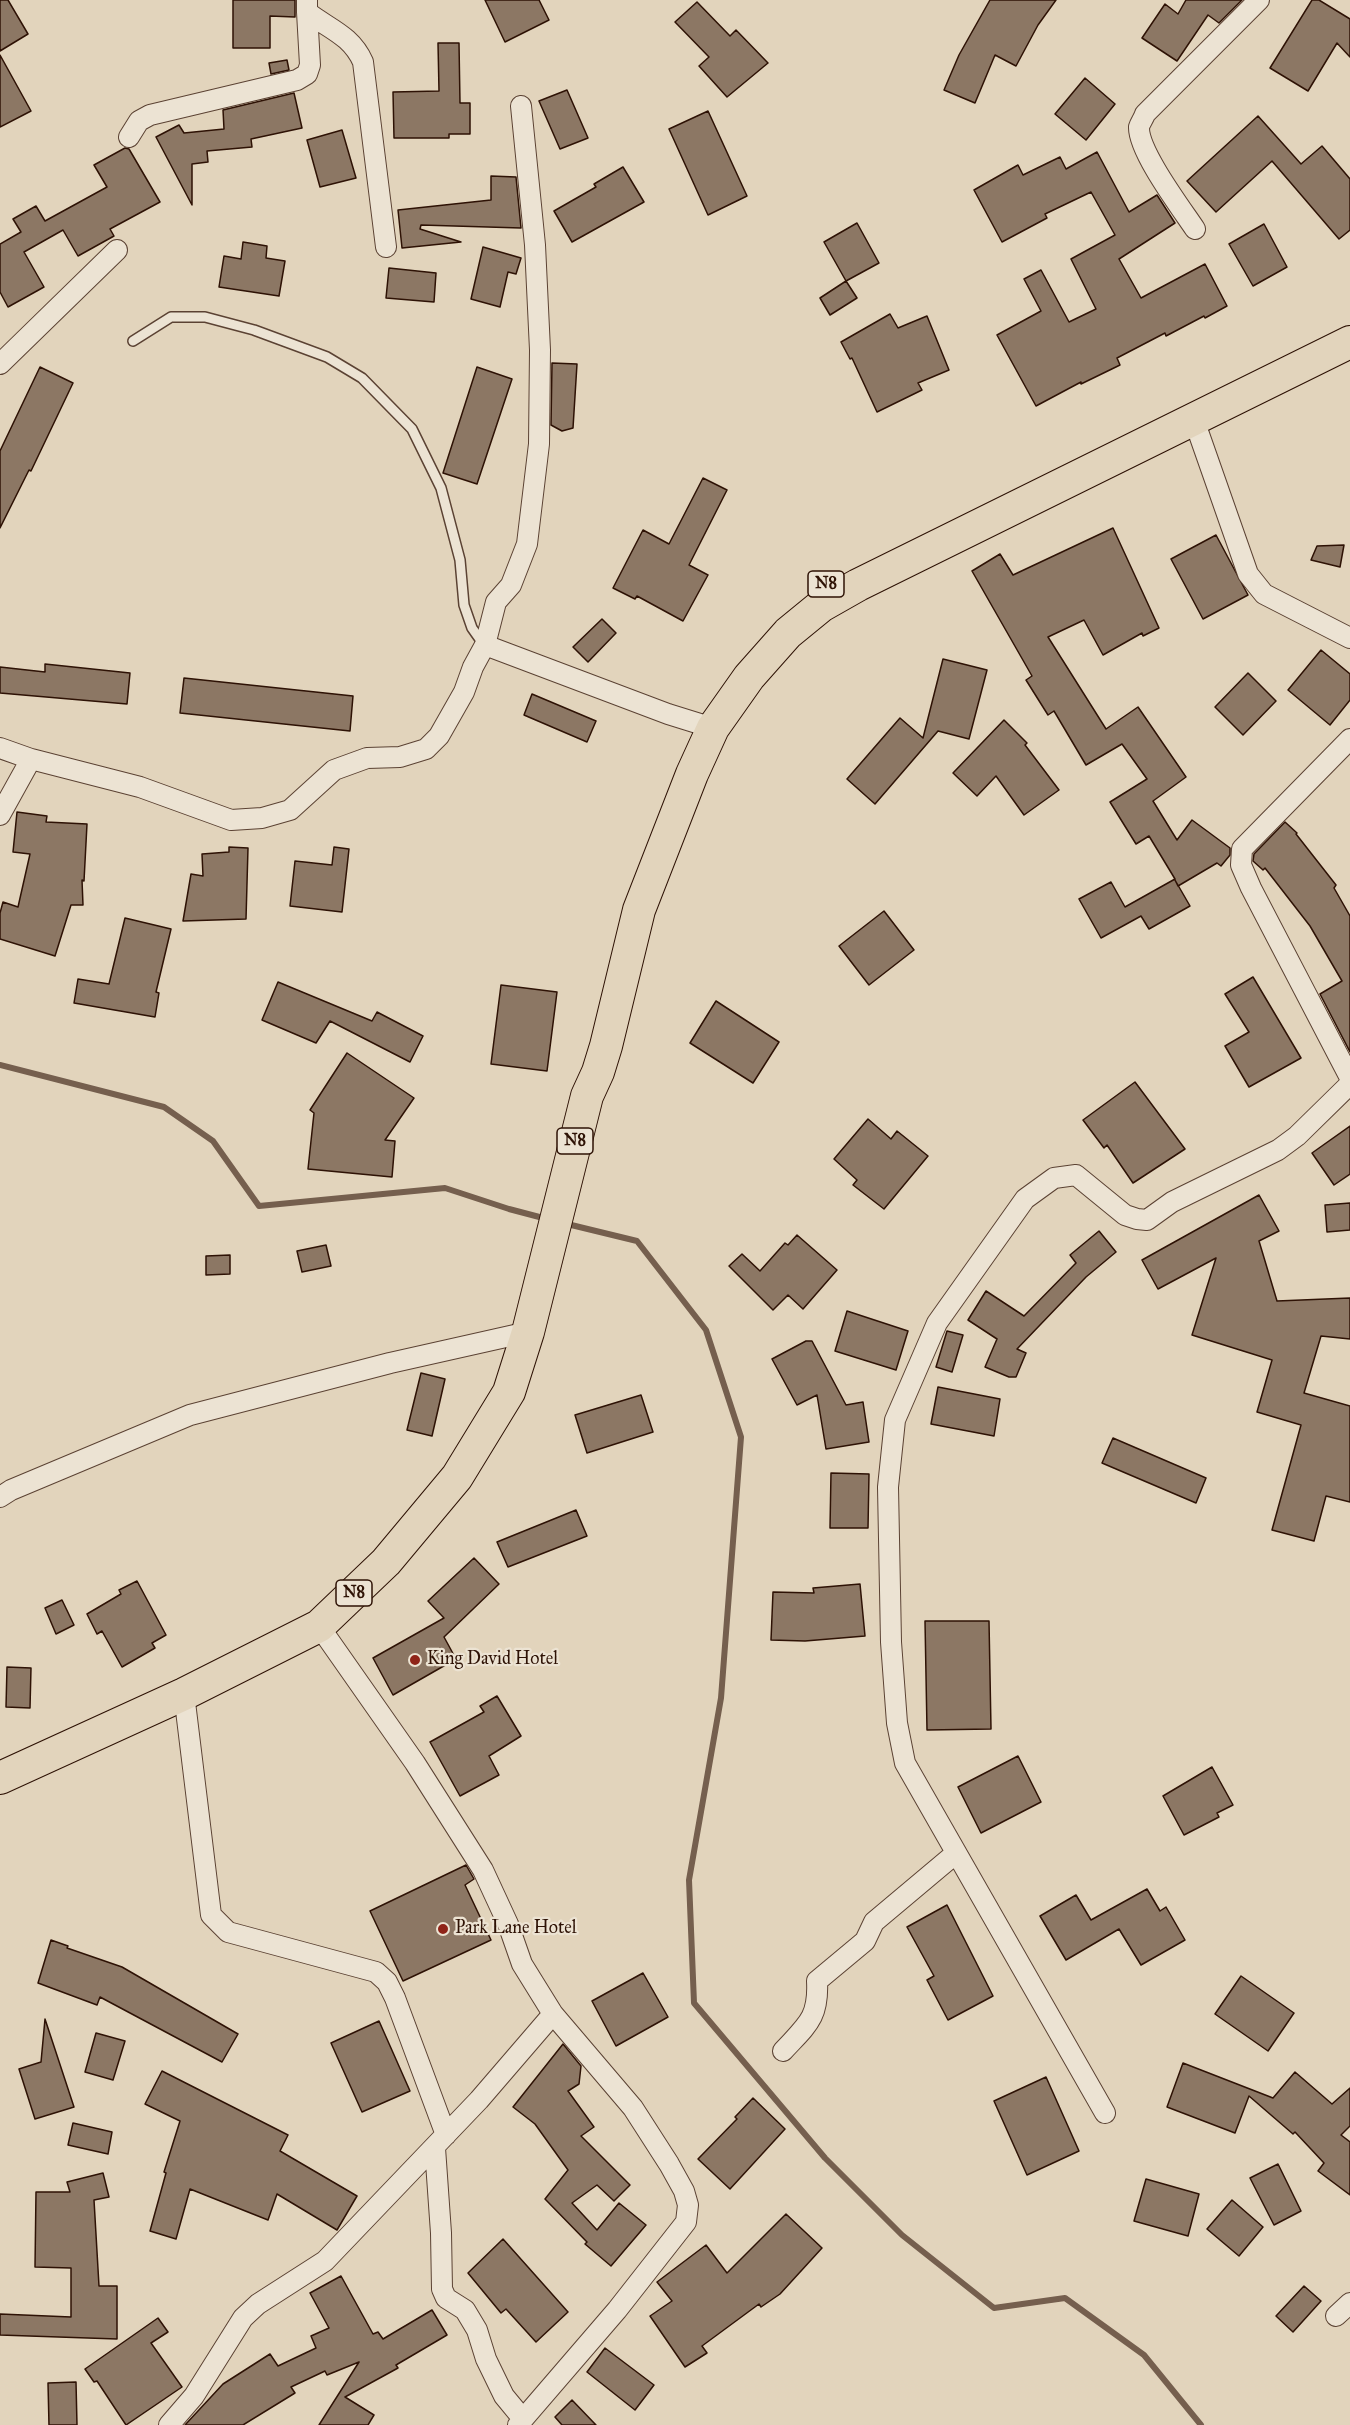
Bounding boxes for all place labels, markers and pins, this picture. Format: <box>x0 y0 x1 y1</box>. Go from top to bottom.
place label: King David Hotel <box>427 1649 558 1671</box>
marker: King David Hotel <box>408 1653 422 1667</box>
place label: Park Lane Hotel <box>455 1918 577 1940</box>
marker: Park Lane Hotel <box>436 1922 450 1936</box>

